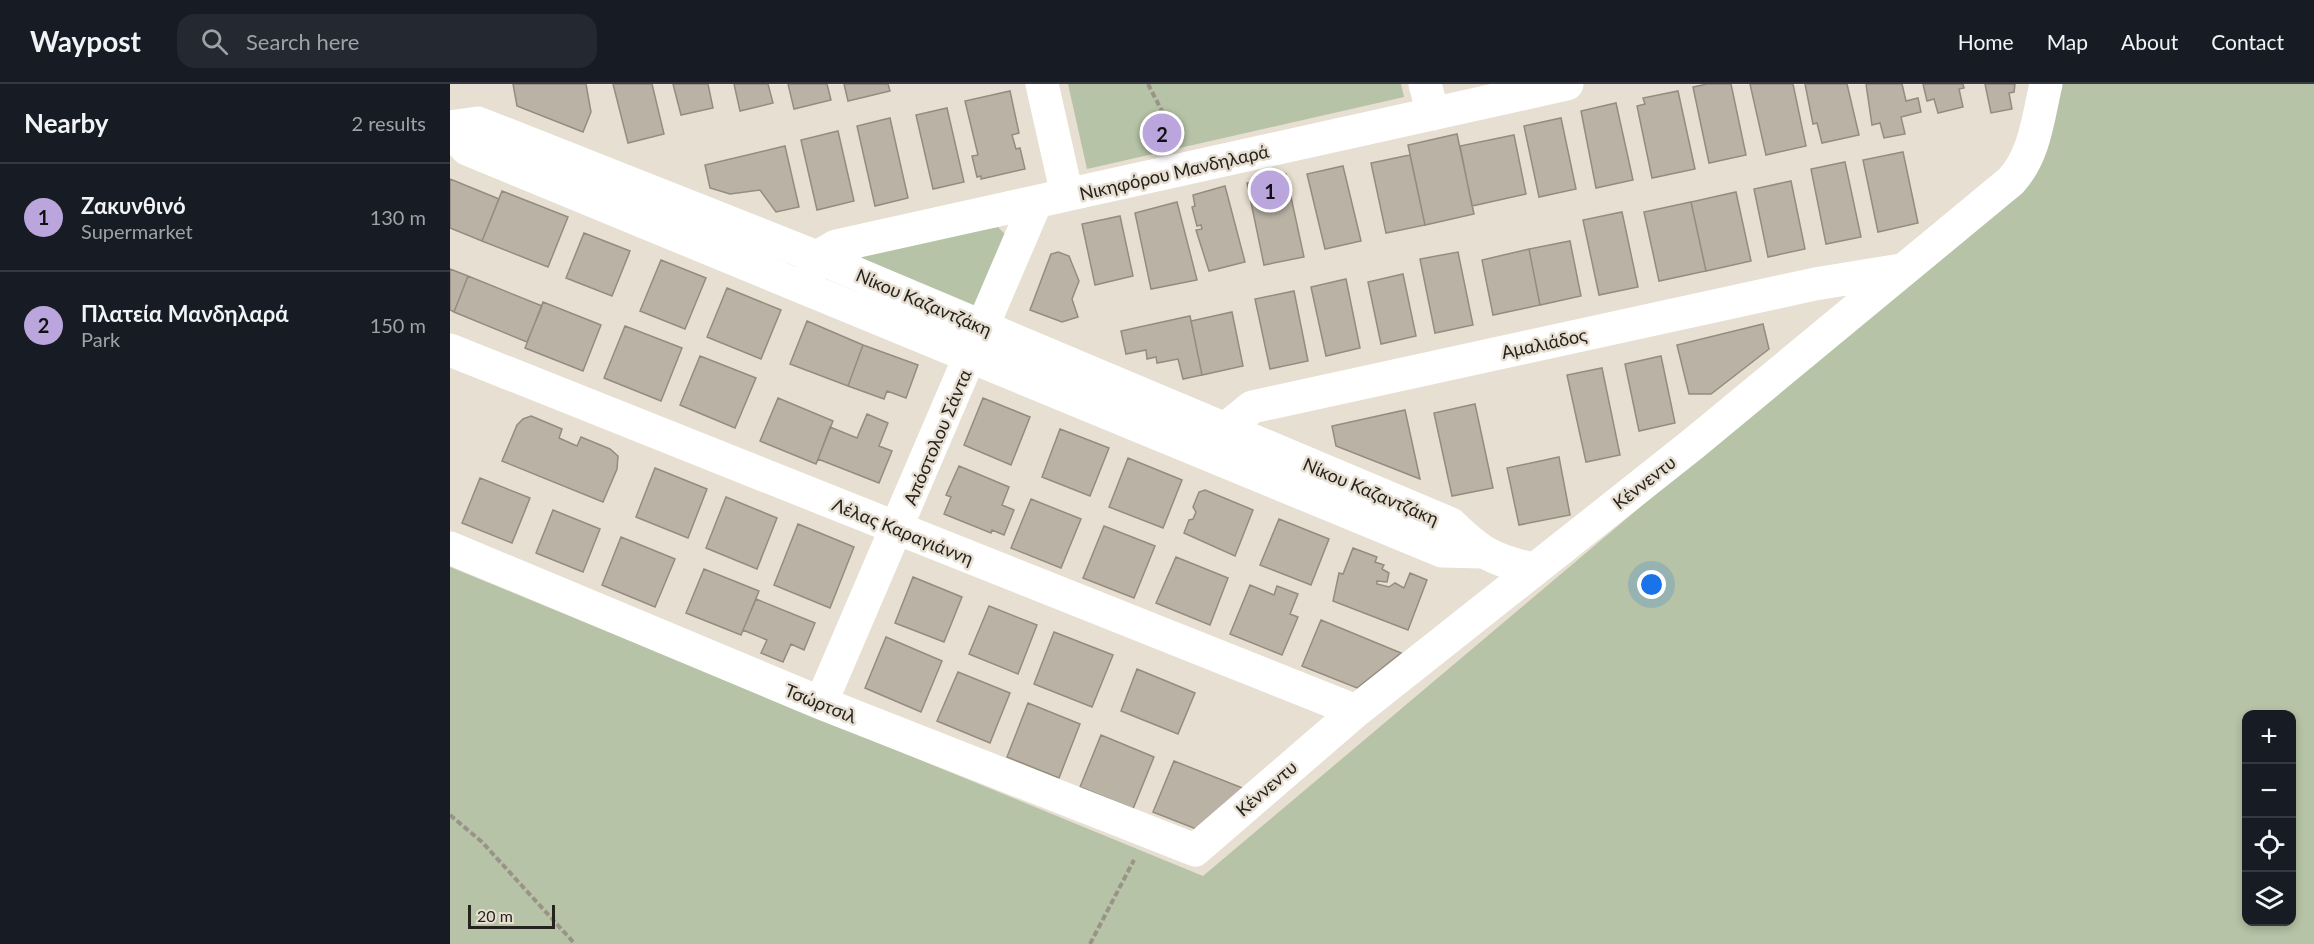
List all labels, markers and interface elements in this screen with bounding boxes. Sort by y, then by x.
search box [177,14,597,68]
text: Waypost [30,24,141,58]
icon: search [198,25,231,58]
text: Search here [246,28,359,55]
text: Home [1958,29,2014,54]
text: Map [2047,29,2088,54]
text: About [2121,29,2178,54]
text: Contact [2211,29,2284,54]
text: Nearby [24,107,109,139]
pin: 2 [1142,110,1182,156]
text: 2 results [351,111,426,135]
street label: Νικηφόρου Μανδηλαρά [1077,139,1271,204]
pin: 1 [1250,168,1290,212]
text: Ζακυνθινό [81,192,186,219]
text: 1 [38,205,49,229]
text: 130 m [370,205,426,229]
text: Supermarket [81,219,193,243]
street label: Νίκου Καζαντζάκη [853,264,995,340]
text: Πλατεία Μανδηλαρά [81,300,289,327]
text: 2 [38,313,49,337]
text: 150 m [370,313,426,337]
street label: Αμαλιάδος [1499,323,1589,363]
text: Park [81,327,120,351]
street label: Απόστολου Σάντα [899,366,976,508]
street label: Κέννεντυ [1608,451,1680,513]
street label: Νίκου Καζαντζάκη [1300,453,1442,529]
street label: Λέλας Καραγιάννη [829,493,977,569]
your location [1637,570,1666,599]
street label: Τσώρτσιλ [782,679,861,728]
map controls [2242,710,2296,926]
button: + [2242,710,2296,764]
street label: Κέννεντυ [1231,756,1301,820]
button: − [2242,764,2296,818]
button: locate [2242,818,2296,872]
button: layers [2242,872,2296,926]
scale bar [468,902,555,930]
text: 20 m [477,906,513,925]

